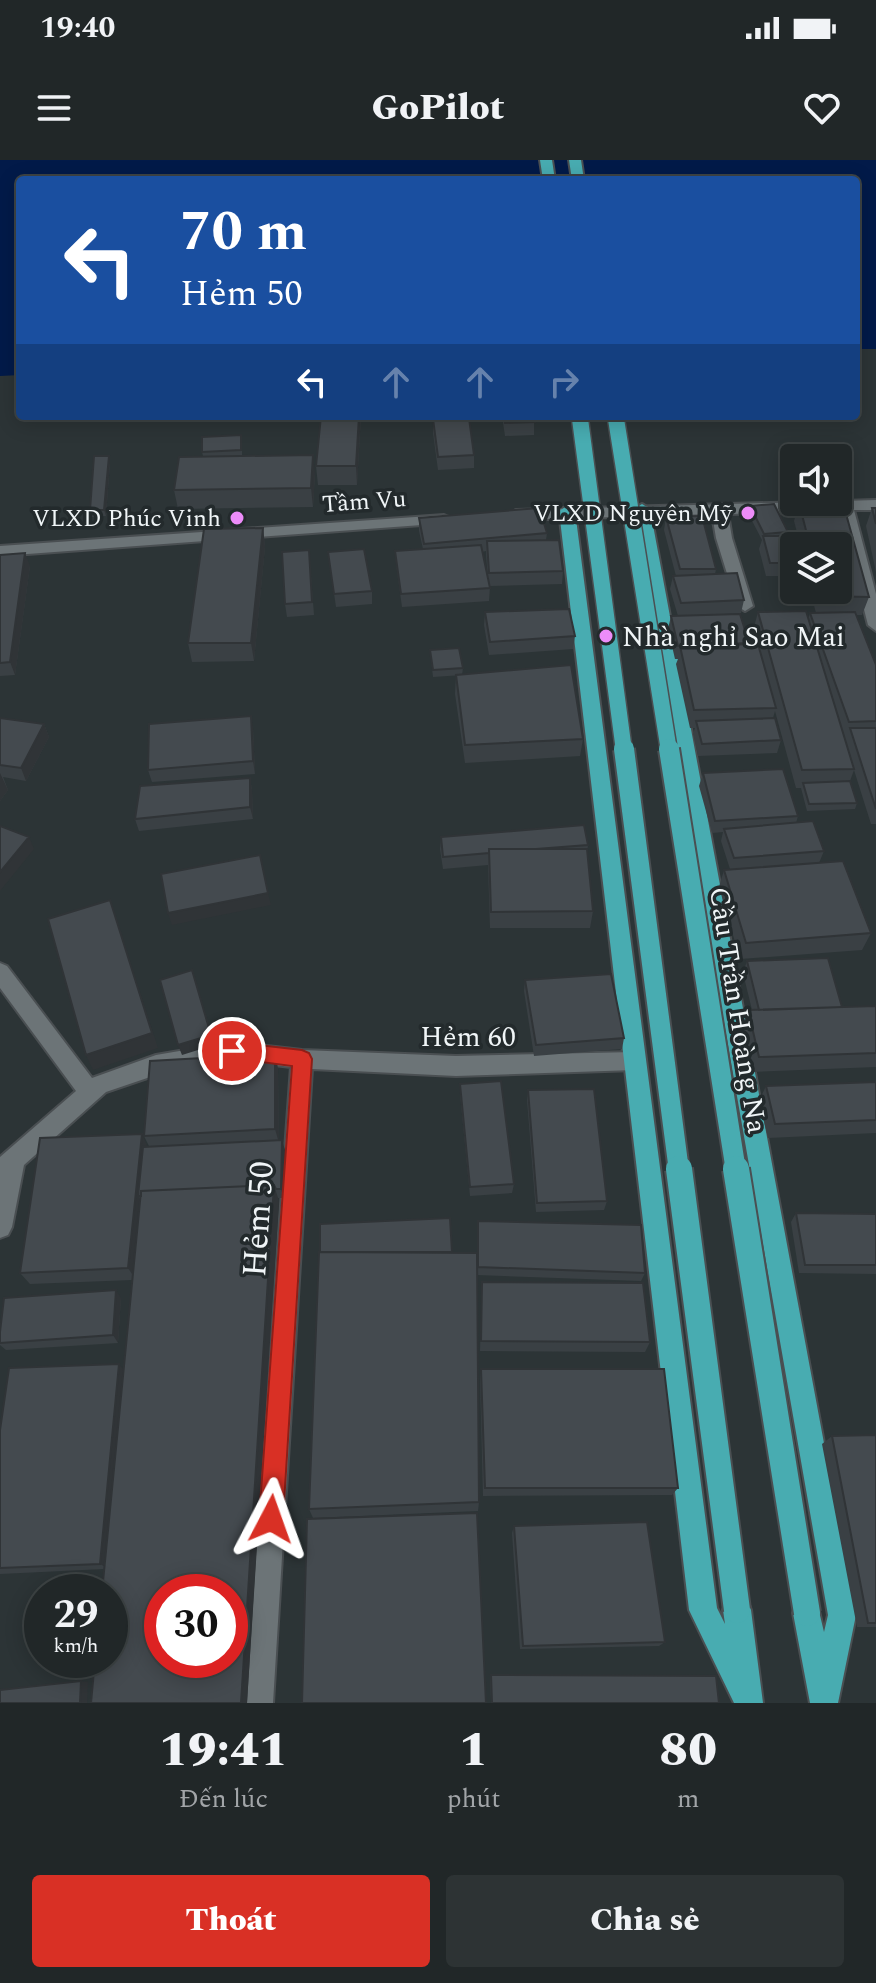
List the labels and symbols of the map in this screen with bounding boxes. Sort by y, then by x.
street label: Tầm Vu [321,481,407,523]
place label: VLXD Nguyên Mỹ [533,496,733,532]
place label: VLXD Phúc Vinh [32,501,221,537]
marker: VLXD Nguyên Mỹ [739,504,757,522]
marker: VLXD Phúc Vinh [228,509,246,527]
place label: Nhà nghỉ Sao Mai [622,616,845,659]
marker: Nhà nghỉ Sao Mai [597,627,615,645]
street label: Cầu Trần Hoàng Na [697,884,778,1137]
street label: Hẻm 60 [420,1016,516,1059]
pin [198,1017,266,1085]
street label: Hẻm 50 [229,1160,289,1279]
position arrow [229,1477,313,1561]
speed limit sign: 30 [144,1574,248,1678]

